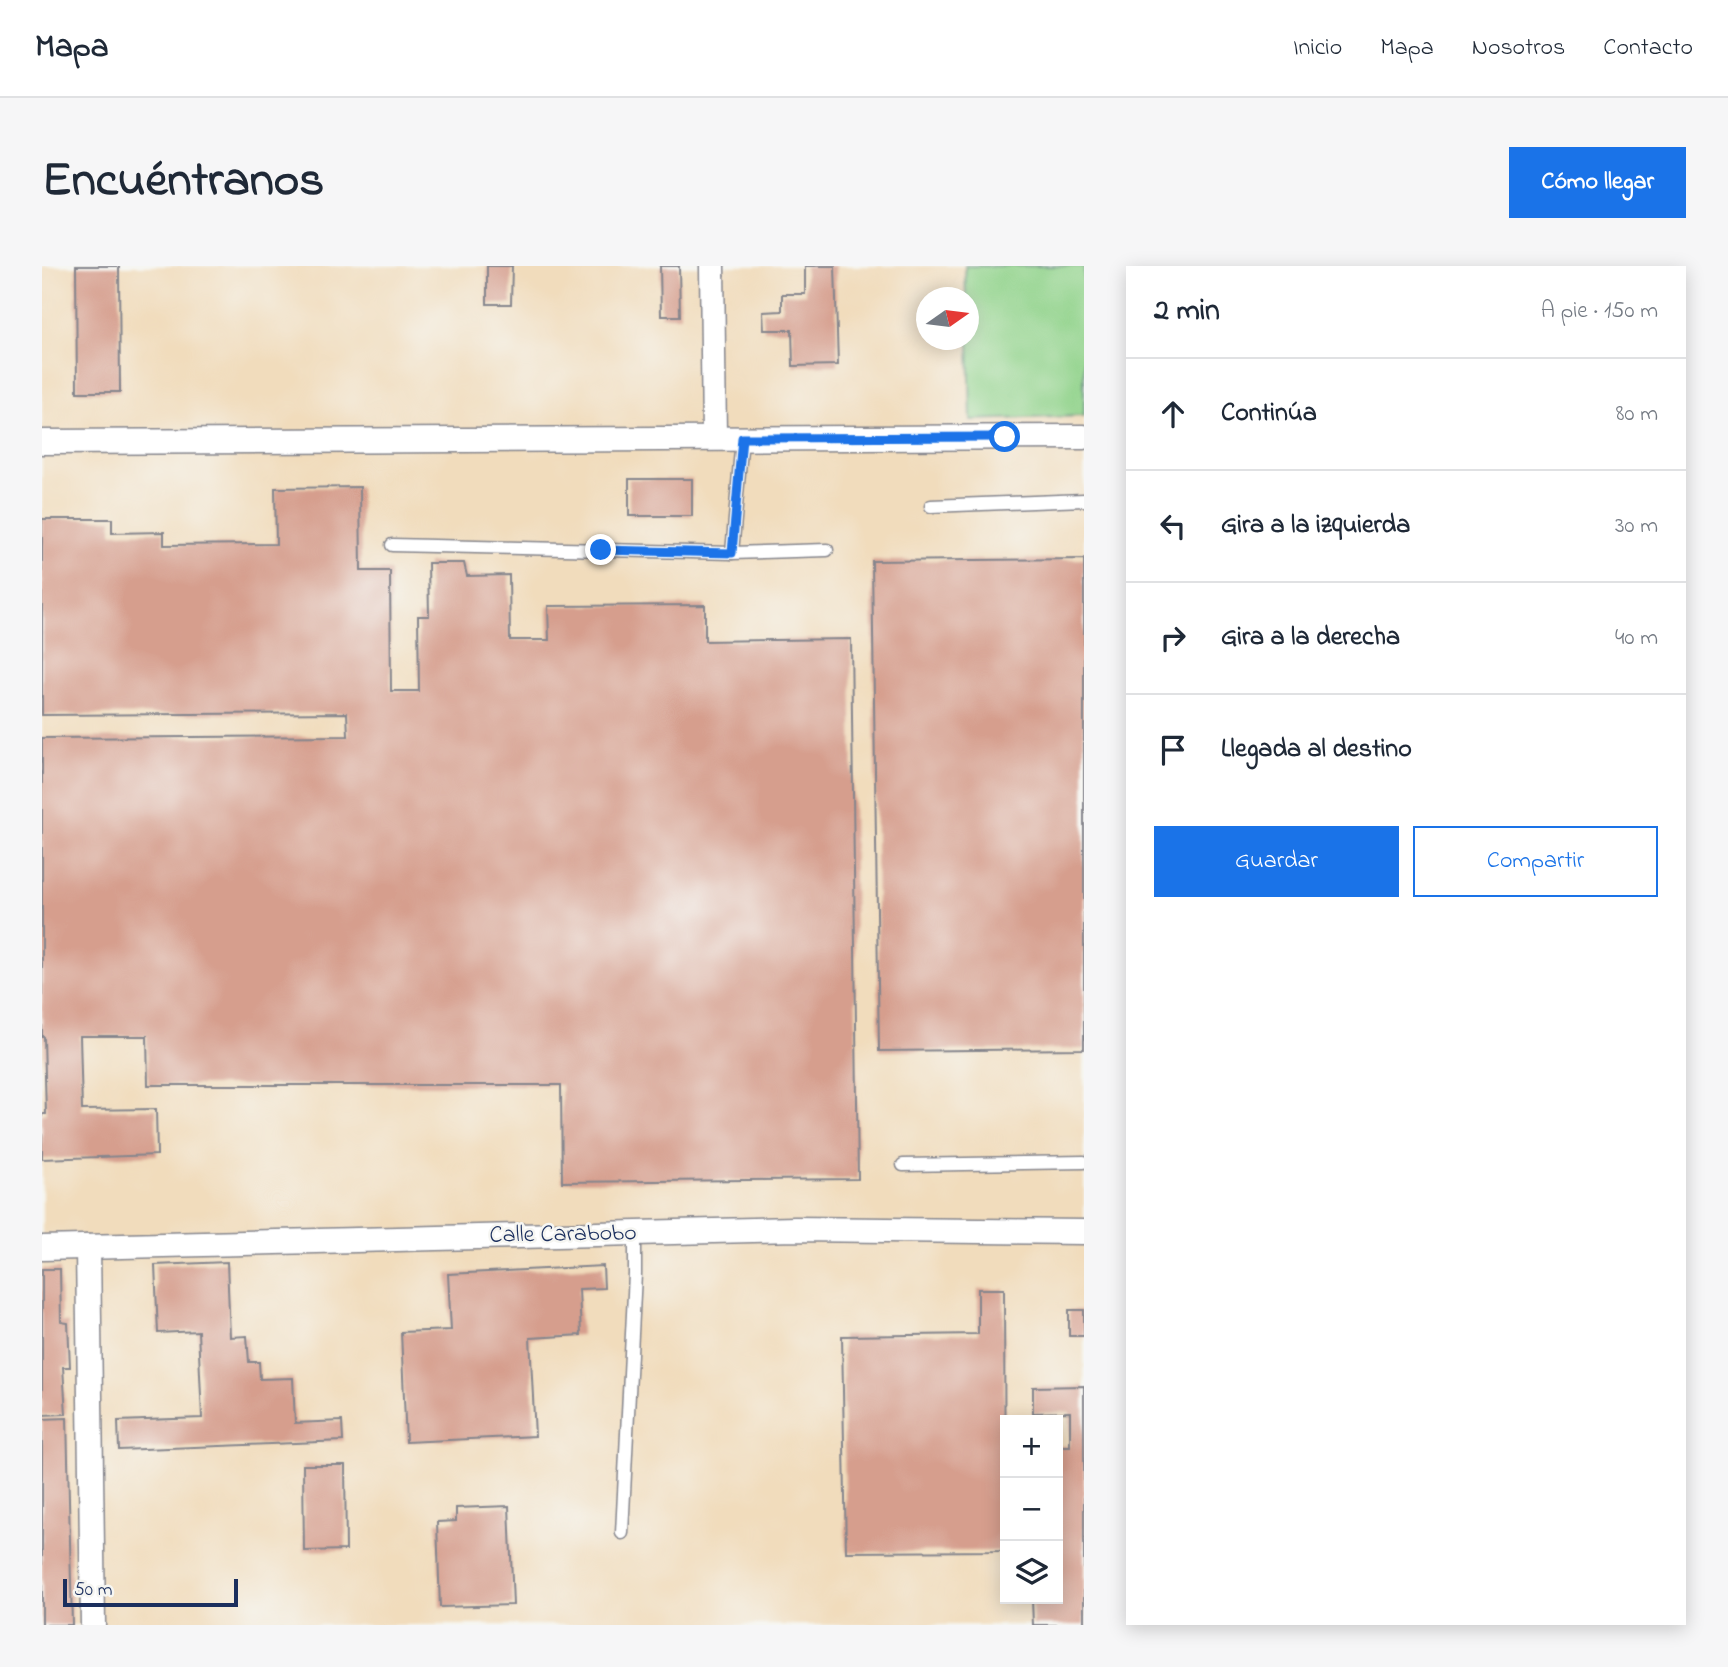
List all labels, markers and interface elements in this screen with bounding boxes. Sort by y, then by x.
text: Mapa [35,24,109,72]
text: Inicio [1293,31,1342,66]
text: Mapa [1380,31,1434,66]
text: Nosotros [1472,31,1565,66]
text: Contacto [1603,31,1693,66]
text: Encuéntranos [42,146,324,218]
button: Cómo llegar [1509,147,1686,218]
north arrow [916,287,979,350]
text: 2 min [1154,290,1220,334]
text: A pie · 150 m [1541,295,1658,328]
icon: ahead [1154,395,1192,433]
text: Continúa [1221,395,1317,433]
text: 80 m [1616,398,1658,431]
route start [989,421,1020,452]
icon: left [1154,507,1192,545]
text: Gira a la izquierda [1221,507,1410,545]
text: 30 m [1615,510,1658,543]
route end [585,534,616,565]
icon: right [1154,619,1192,657]
text: Gira a la derecha [1221,619,1400,657]
text: 40 m [1615,622,1658,655]
icon: arrive [1154,731,1192,769]
text: Llegada al destino [1221,731,1412,769]
button: Guardar [1154,826,1399,897]
button: Compartir [1413,826,1658,897]
street label: Calle Carabobo [489,1216,637,1254]
map controls [1000,1415,1063,1604]
button: + [1000,1415,1063,1478]
button: − [1000,1478,1063,1541]
button: layers [1000,1541,1063,1604]
scale bar [63,1576,238,1608]
text: 50 m [74,1577,113,1604]

